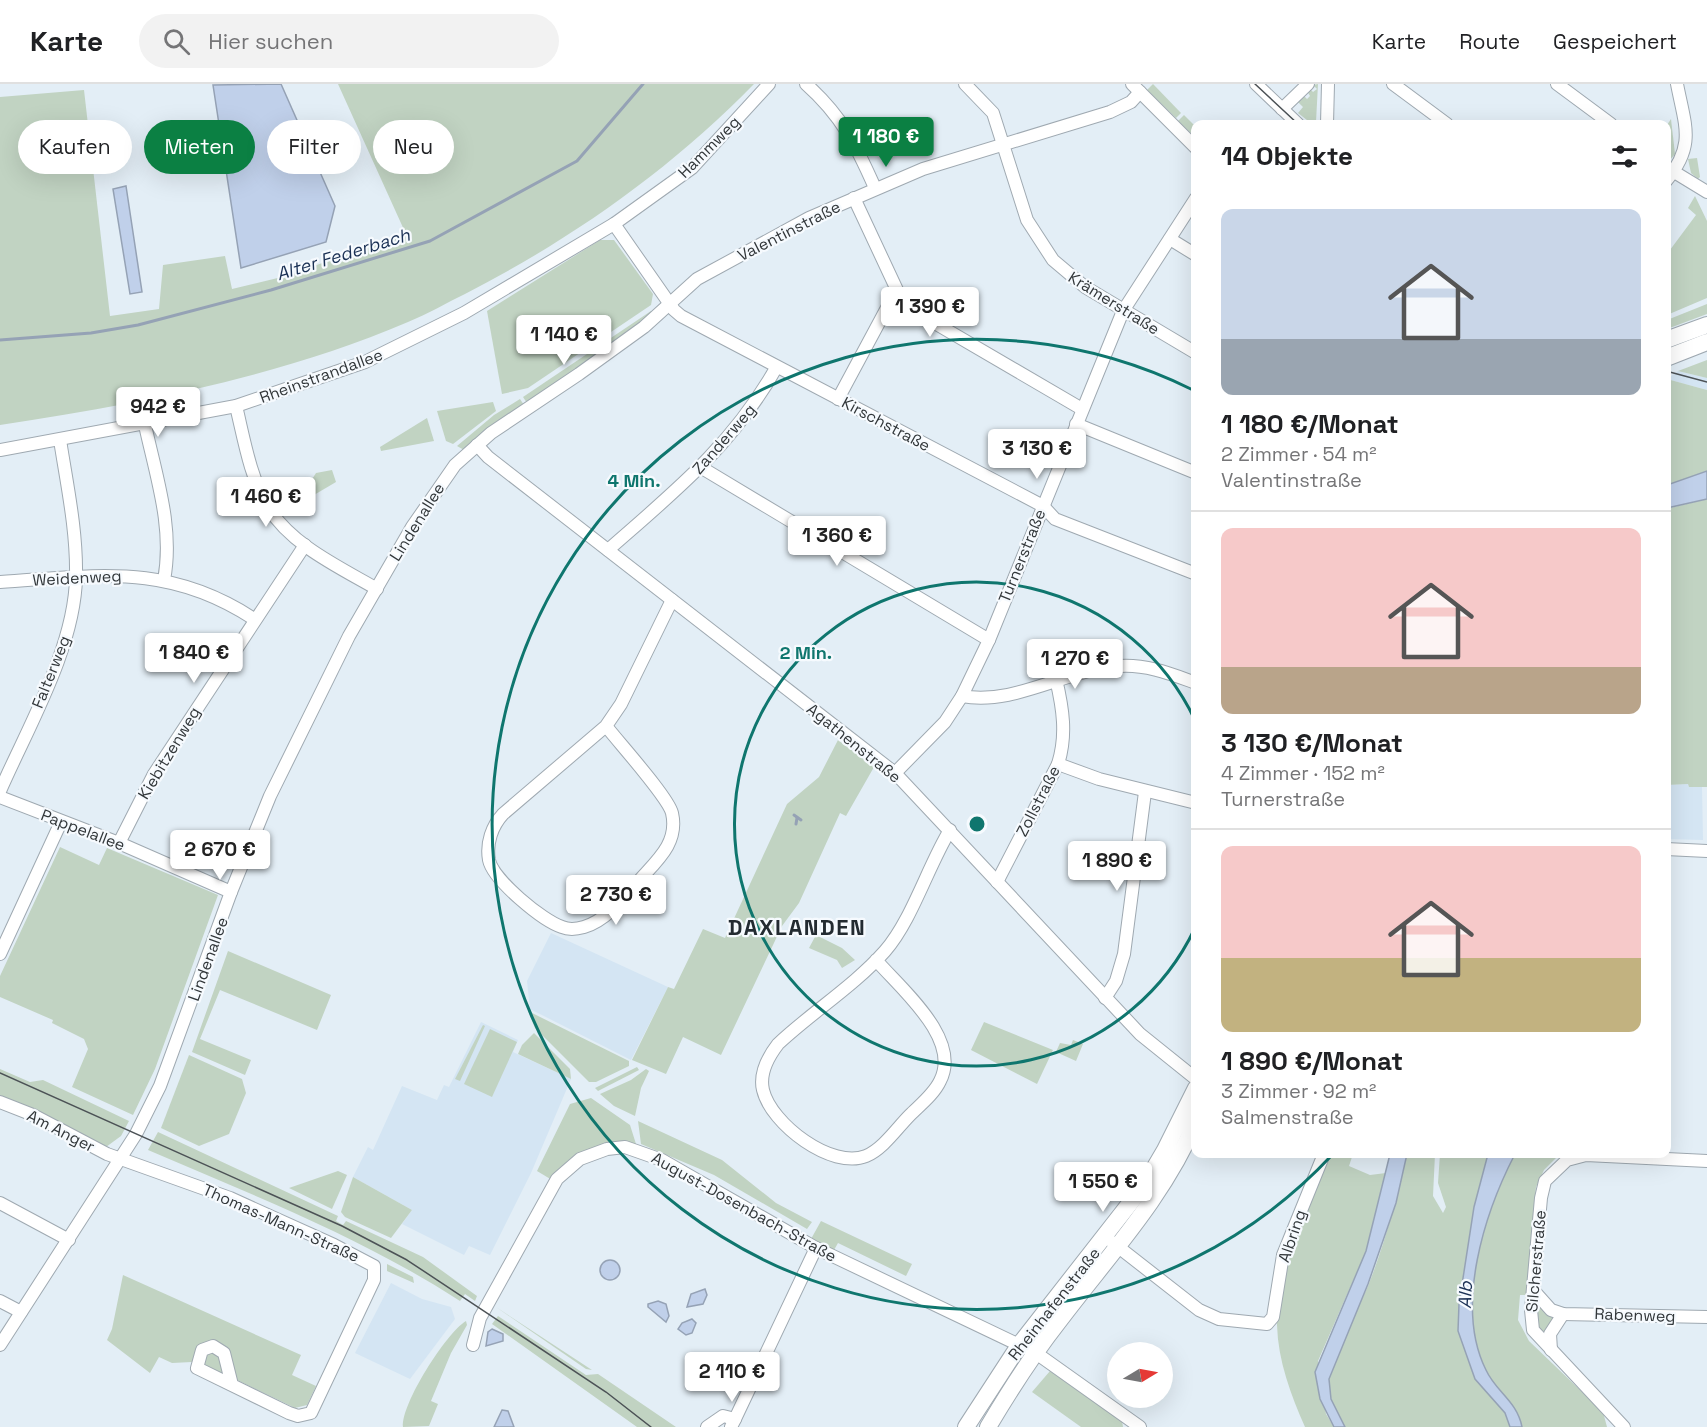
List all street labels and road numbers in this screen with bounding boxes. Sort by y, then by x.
street label: Hammweg [673,111,745,183]
street label: Valentinstraße [734,196,844,266]
street label: Krämerstraße [1064,267,1164,339]
street label: Rheinstrandallee [256,344,386,408]
street label: Kirschstraße [838,392,934,456]
street label: Zanderweg [688,399,760,479]
street label: Lindenallee [385,479,449,565]
street label: Turnerstraße [994,506,1050,606]
street label: Weidenweg [32,565,122,591]
street label: Falterweg [27,633,75,711]
street label: Agathenstraße [802,698,906,788]
street label: Kiebitzenweg [133,703,205,803]
street label: Zollstraße [1011,762,1065,840]
street label: Pappelallee [38,804,128,856]
street label: Lindenallee [183,914,233,1004]
street label: Am Anger [24,1105,98,1157]
street label: August-Dosenbach-Straße [648,1147,840,1267]
street label: Thomas-Mann-Straße [199,1179,363,1267]
street label: Albring [1273,1207,1311,1265]
street label: Silcherstraße [1521,1209,1551,1313]
street label: Rheinhafenstraße [1003,1243,1105,1365]
street label: Rabenweg [1594,1303,1676,1327]

